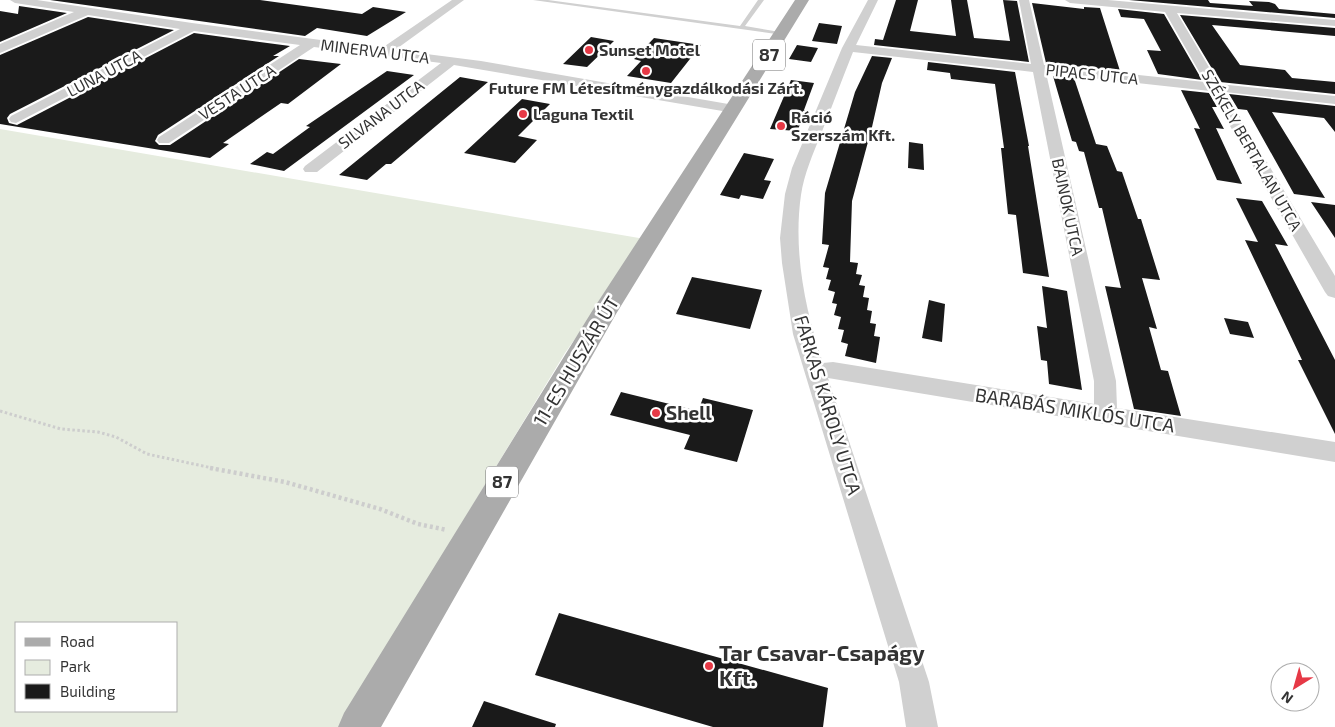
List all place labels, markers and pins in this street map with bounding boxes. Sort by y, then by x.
place label: Sunset Motel [599,40,701,59]
marker: Sunset Motel [583,44,595,56]
marker: Future FM Létesítménygazdálkodási Zárt. [640,65,652,77]
place label: Future FM Létesítménygazdálkodási Zárt. [489,78,803,98]
place label: Laguna Textil [533,104,634,123]
place label: Ráció Szerszám Kft. [791,107,895,144]
marker: Laguna Textil [517,108,529,120]
marker: Ráció Szerszám Kft. [775,120,787,132]
place label: Shell [666,401,713,424]
marker: Shell [650,407,662,419]
place label: Tar Csavar-Csapágy Kft. [719,639,925,690]
marker: Tar Csavar-Csapágy Kft. [703,660,715,672]

